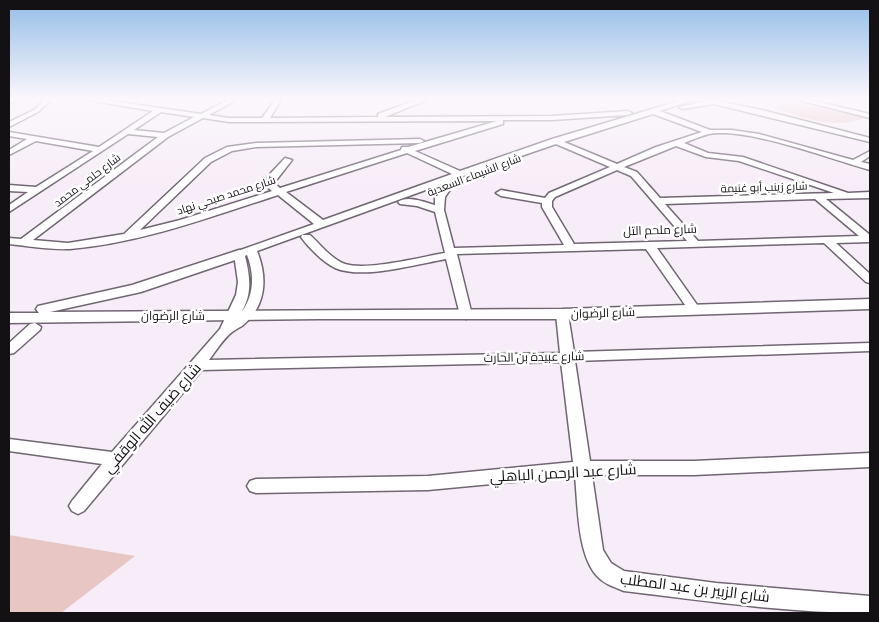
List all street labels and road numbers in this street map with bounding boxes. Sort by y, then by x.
street label: شارع حلمي محمد [51,150,124,211]
street label: شارع الشيماء السعدية [425,151,523,200]
street label: شارع محمد صبحي نهاد [175,172,278,220]
street label: شارع زينب أبو غنيمة [720,178,808,197]
street label: شارع ملحم التل [623,221,697,239]
street label: شارع الرضوان [571,304,635,322]
street label: شارع الرضوان [141,308,205,324]
street label: شارع عبيدة بن الحارث [484,348,584,366]
street label: شارع ضيف الله الوقفي [98,358,207,479]
street label: شارع عبد الرحمن الباهلي [489,458,637,489]
street label: شارع الزبير بن عبد المطلب [619,568,771,608]

